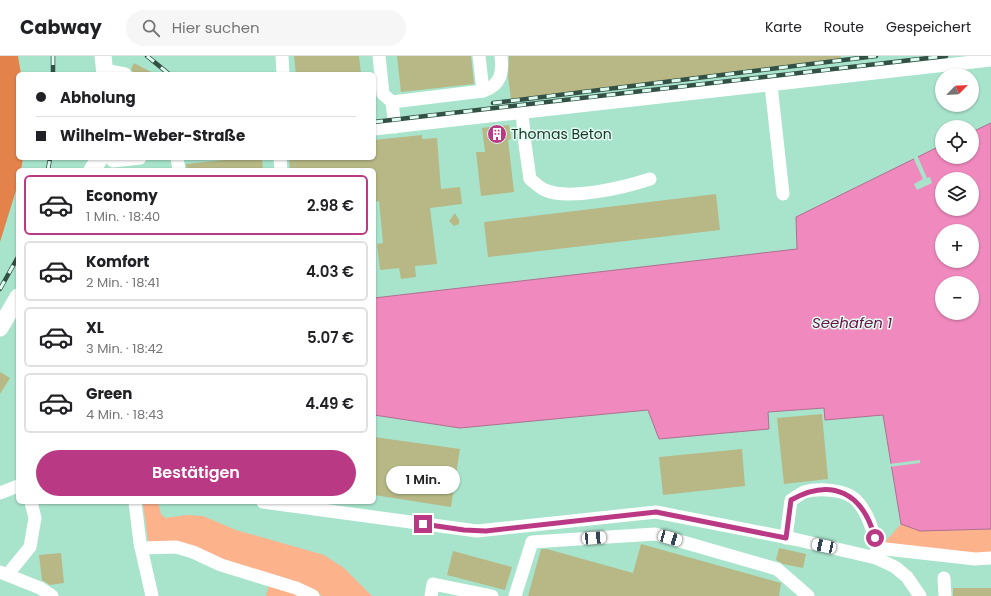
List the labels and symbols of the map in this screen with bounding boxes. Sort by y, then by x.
north arrow [935,68,979,112]
building icon: Thomas Beton [486,123,508,145]
place label: Thomas Beton [511,124,612,144]
water label: Seehafen 1 [812,312,892,333]
callout: 1 Min. [386,466,460,494]
route end [414,515,432,533]
car [657,529,683,547]
route start [866,529,884,547]
car [582,531,606,545]
car [811,538,837,554]

